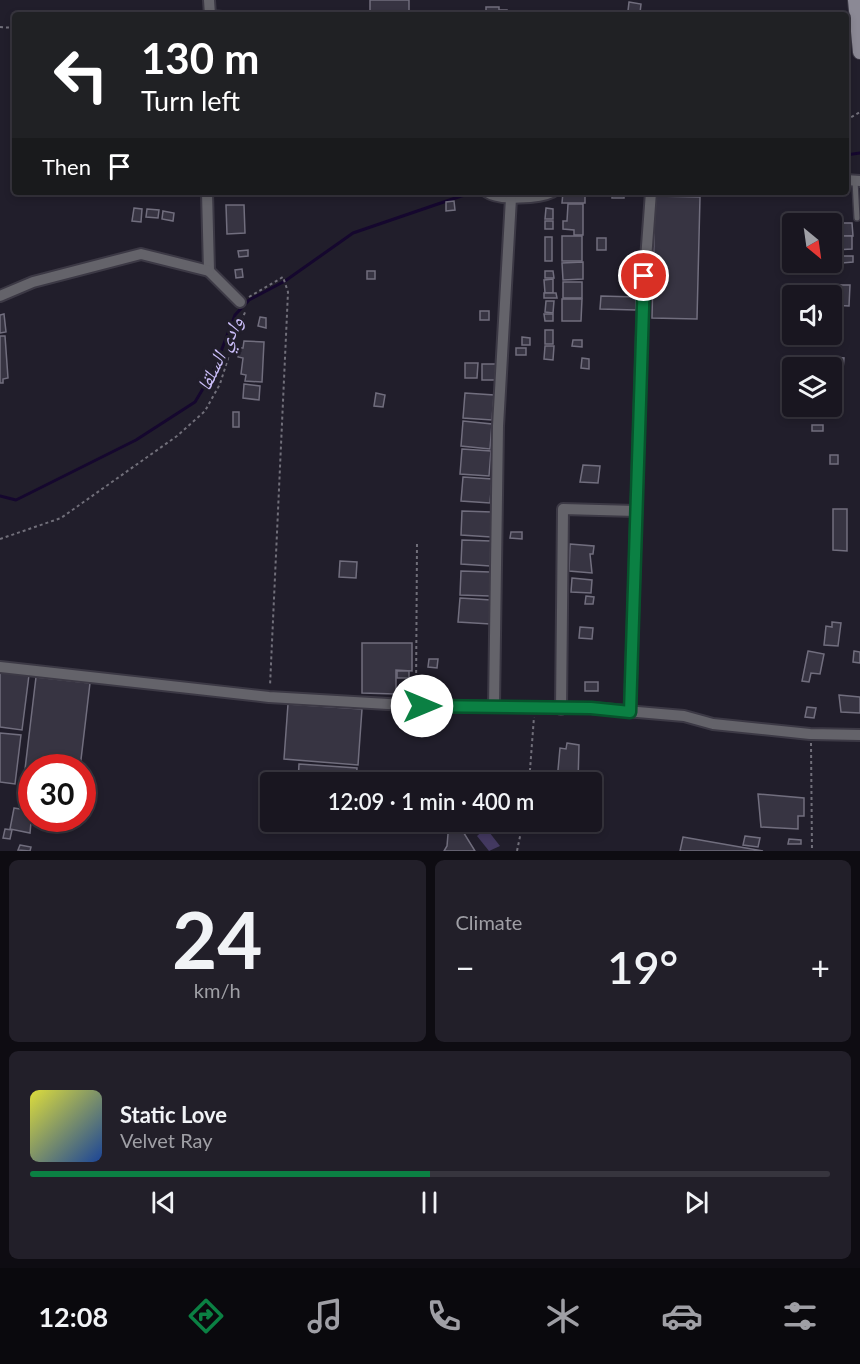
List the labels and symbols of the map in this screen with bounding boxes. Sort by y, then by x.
north arrow [782,213,842,273]
pin [618,250,669,301]
water label: وادي السلقا [191,312,252,396]
position arrow [390,674,454,738]
speed limit sign: 30 [18,754,96,832]

